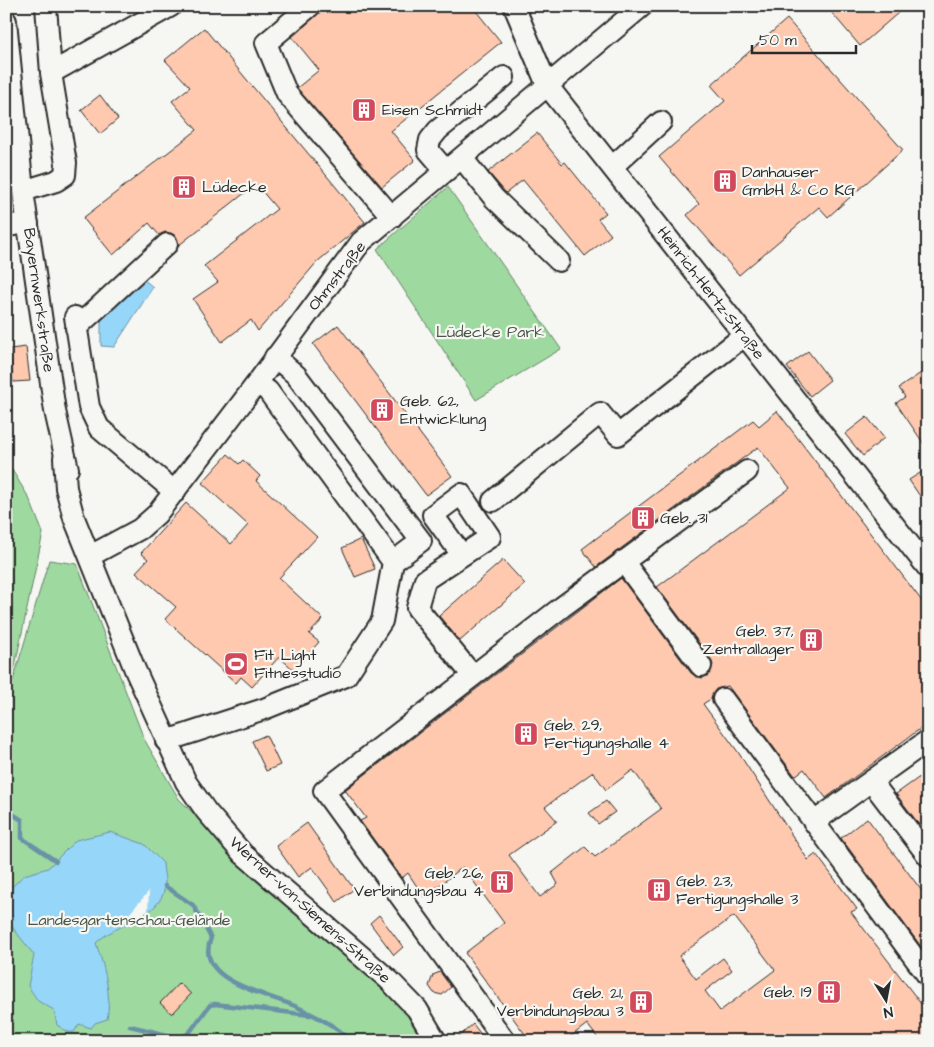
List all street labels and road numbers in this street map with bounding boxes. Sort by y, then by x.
street label: Heinrich-Hertz-Straße [652,222,770,364]
street label: Bayernwerkstraße [17,226,60,374]
street label: Ohmstraße [303,236,371,315]
street label: Werner-von-Siemens-Straße [224,831,396,989]

